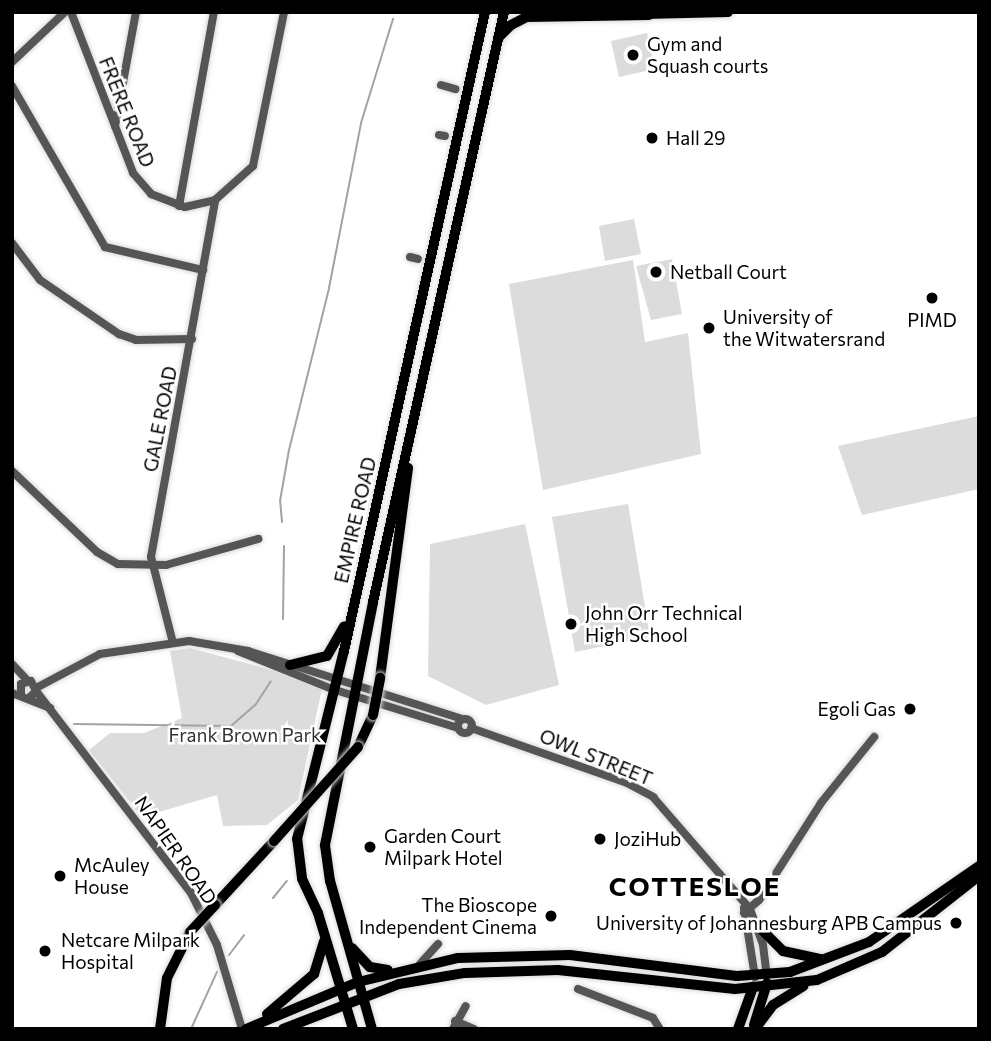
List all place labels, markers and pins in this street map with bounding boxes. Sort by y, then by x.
place label: Gym and Squash courts [647,33,768,77]
marker: Gym and Squash courts [625,47,641,63]
place label: Hall 29 [666,127,725,149]
marker: Hall 29 [644,130,660,146]
place label: Netball Court [670,261,787,283]
marker: Netball Court [648,264,664,280]
marker: PIMD [924,290,940,306]
place label: University of the Witwatersrand [723,306,885,350]
place label: PIMD [907,309,957,331]
marker: University of the Witwatersrand [701,320,717,336]
place label: John Orr Technical High School [585,602,743,646]
marker: John Orr Technical High School [563,616,579,632]
place label: Egoli Gas [817,698,896,720]
marker: Egoli Gas [902,701,918,717]
place label: Garden Court Milpark Hotel [384,825,503,869]
place label: JoziHub [614,828,681,850]
marker: JoziHub [592,831,608,847]
marker: Garden Court Milpark Hotel [362,839,378,855]
place label: McAuley House [74,854,150,898]
marker: McAuley House [52,868,68,884]
place label: The Bioscope Independent Cinema [359,894,537,938]
marker: The Bioscope Independent Cinema [543,908,559,924]
place label: University of Johannesburg APB Campus [596,912,942,934]
marker: University of Johannesburg APB Campus [948,915,964,931]
place label: Netcare Milpark Hospital [61,929,200,973]
marker: Netcare Milpark Hospital [35,941,55,961]

